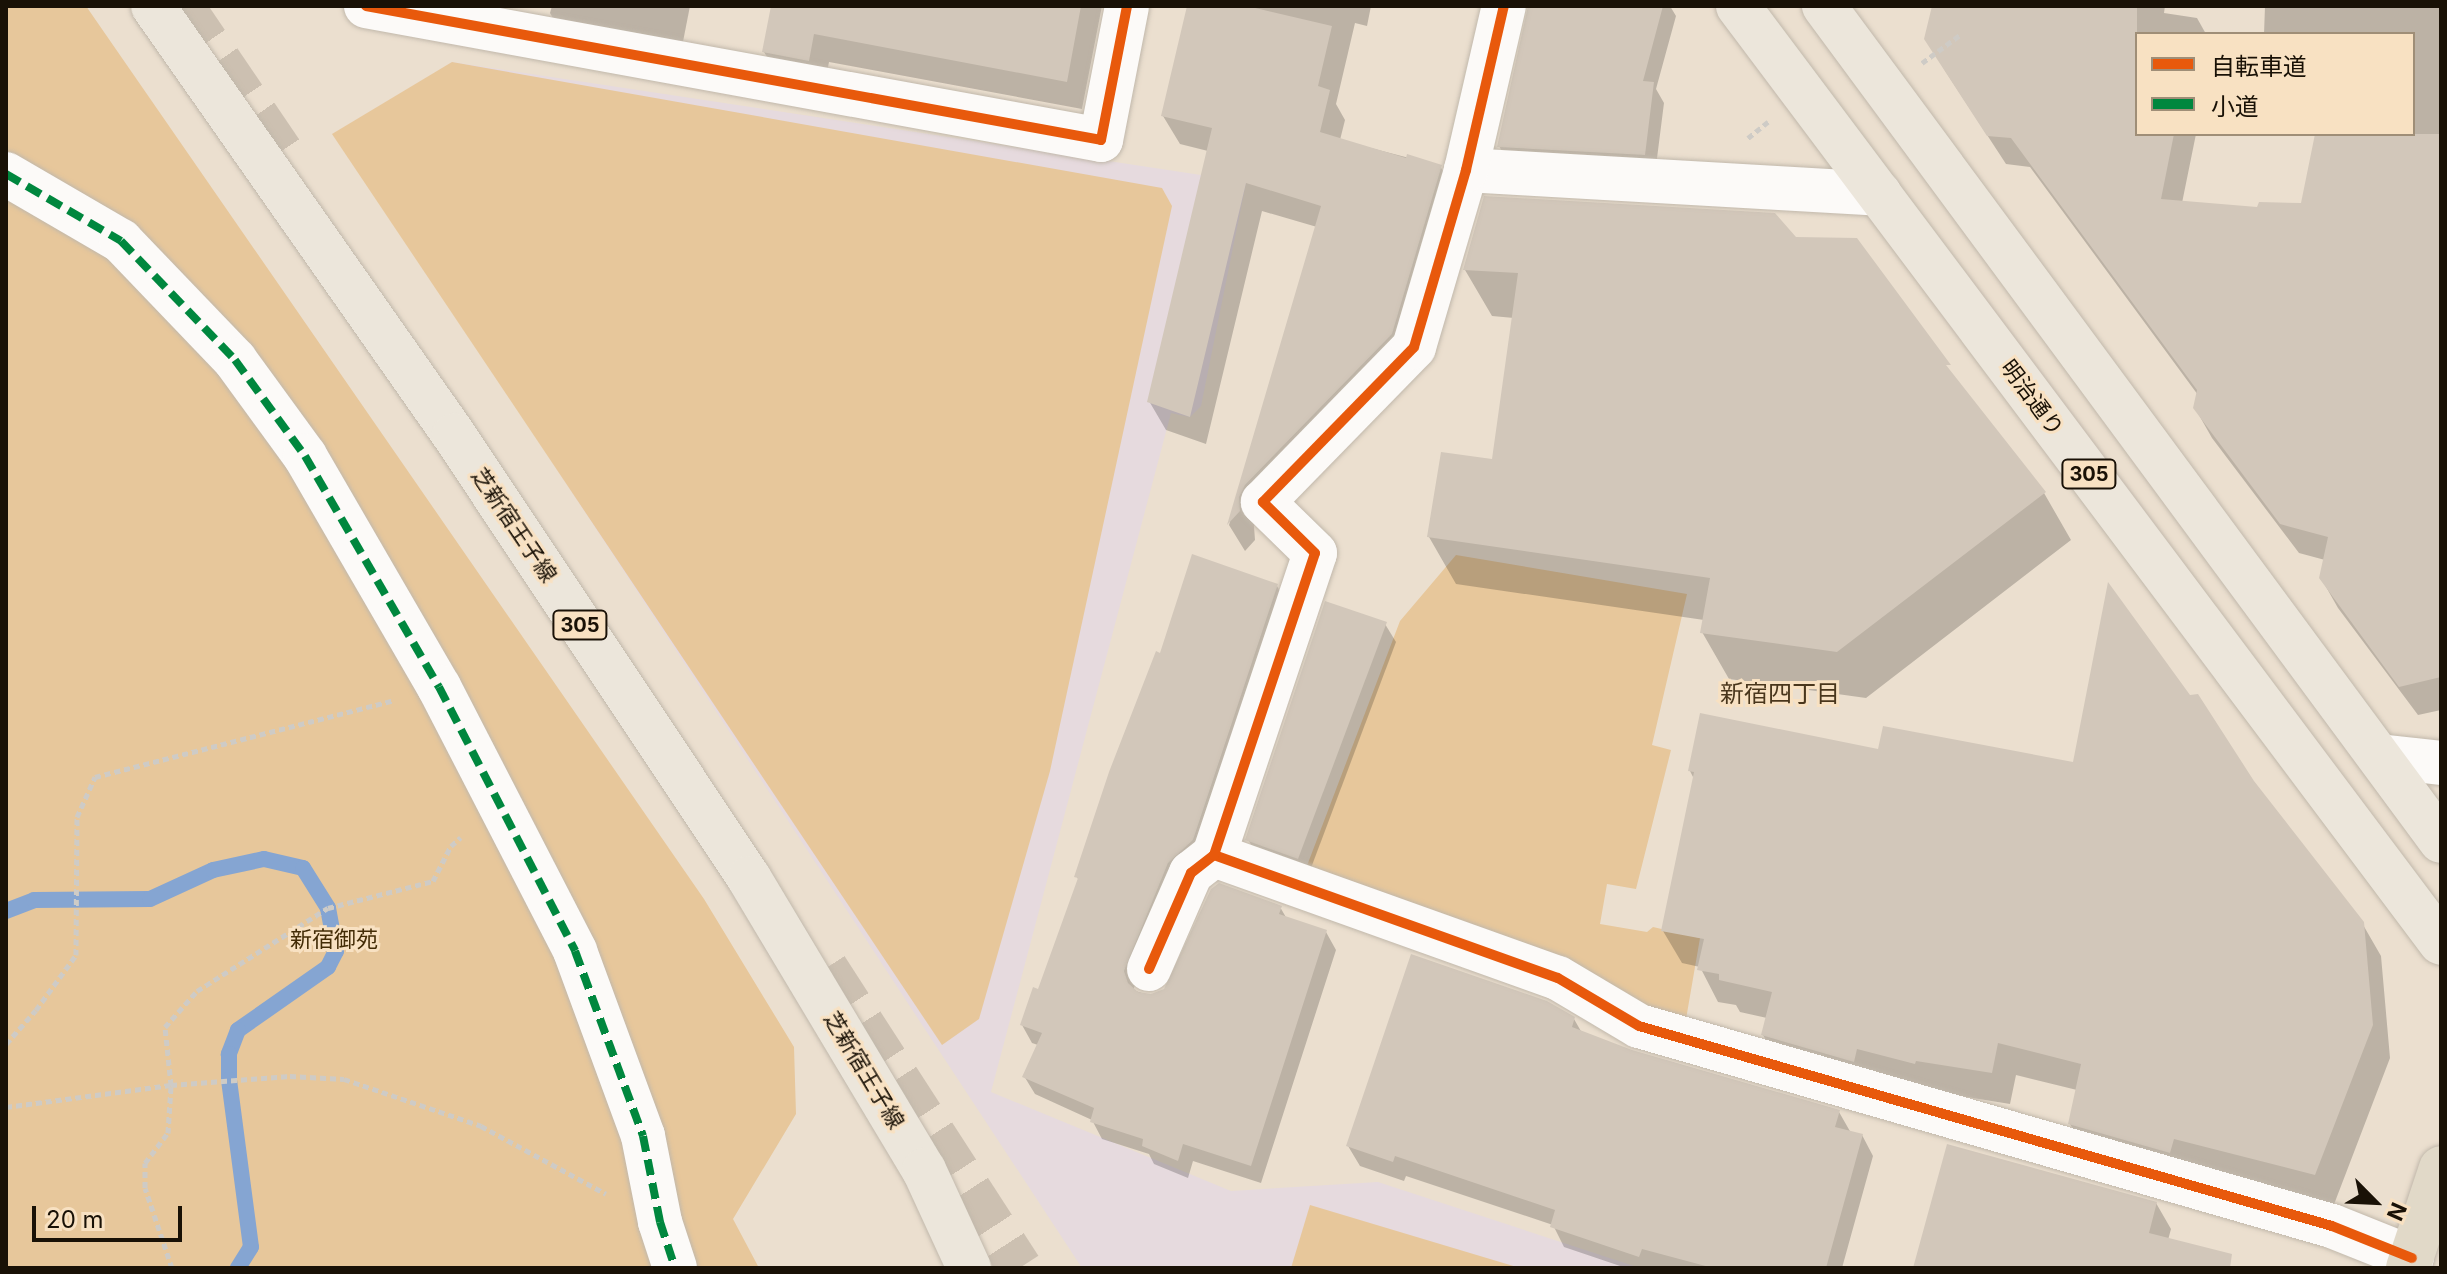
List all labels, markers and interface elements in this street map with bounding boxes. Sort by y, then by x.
legend [2135,32,2415,136]
text: 自転車道 [2211,52,2307,81]
text: 小道 [2211,92,2259,121]
street label: 明治通り [1995,355,2069,441]
road number: 305 [2061,458,2117,490]
street label: 芝新宿王子線 [466,463,562,587]
road number: 305 [552,609,608,641]
district label: 新宿四丁目 [1720,680,1840,708]
park label: 新宿御苑 [290,927,378,953]
street label: 芝新宿王子線 [819,1007,909,1133]
north arrow [2335,1162,2415,1242]
scale bar [36,1190,186,1240]
text: N [2382,1199,2412,1225]
text: 20 m [46,1205,104,1234]

